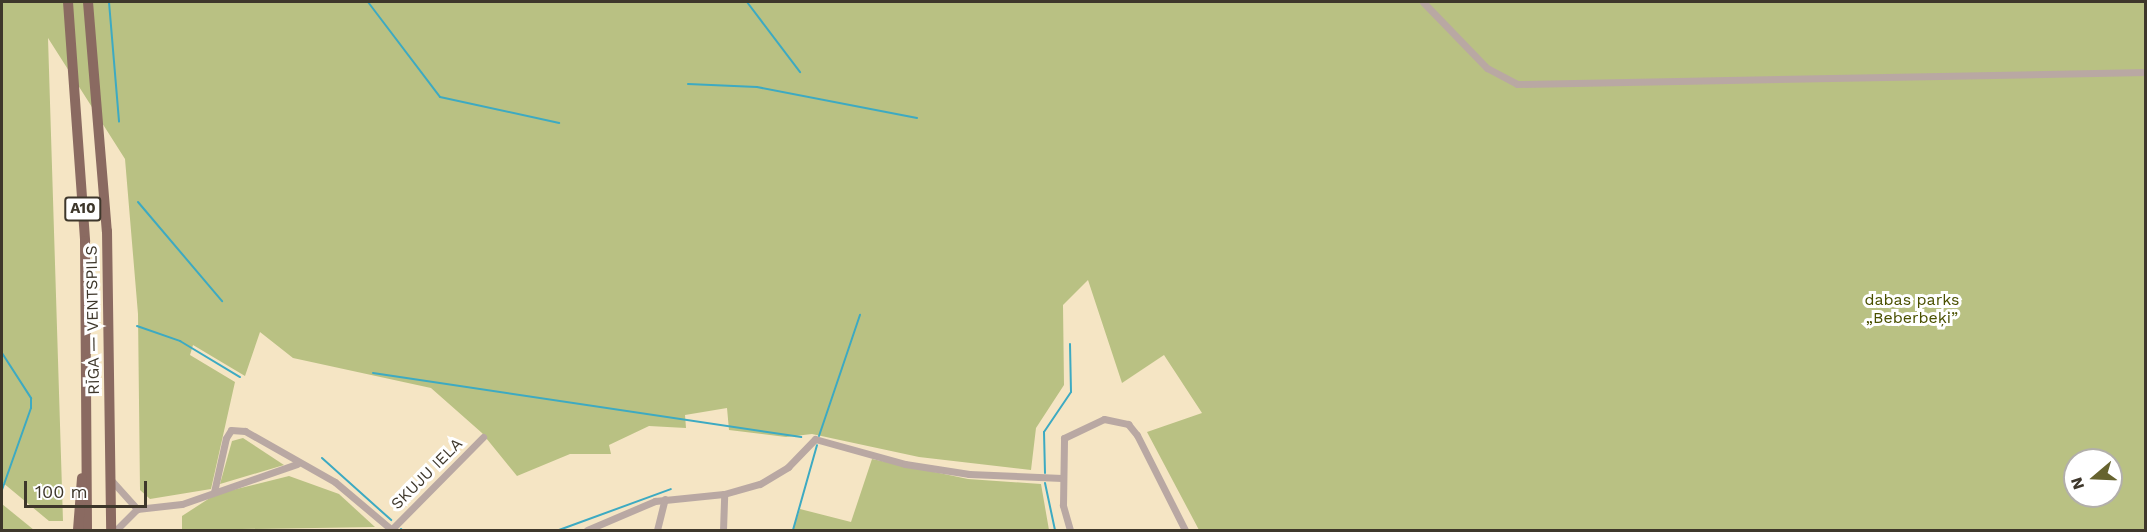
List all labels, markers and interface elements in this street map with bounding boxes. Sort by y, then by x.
road number: A10 [64,197,103,221]
street label: RĪGA — VENTSPILS [82,244,104,396]
park label: dabas parks „Beberbeķi” [1864,290,1960,328]
street label: SKUJU IELA [387,434,467,514]
north arrow [2063,448,2123,508]
scale bar [27,469,150,507]
text: N [2066,475,2088,492]
text: 100 m [35,481,88,502]

